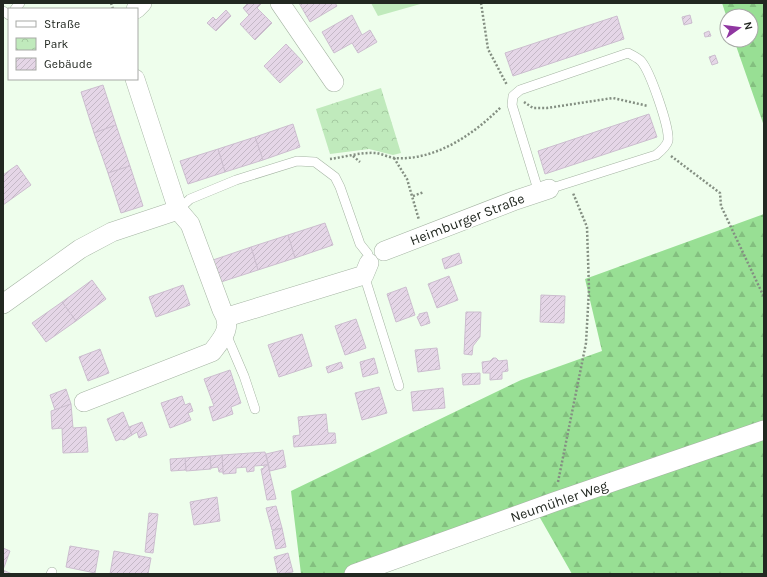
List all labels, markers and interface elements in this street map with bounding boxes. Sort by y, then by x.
legend [8,8,138,80]
north arrow [719,8,759,48]
text: Straße [44,17,80,31]
text: N [741,20,755,31]
text: Park [44,37,69,51]
text: Gebäude [44,57,92,71]
street label: Heimburger Straße [408,190,527,249]
street label: Neumühler Weg [508,477,610,526]

